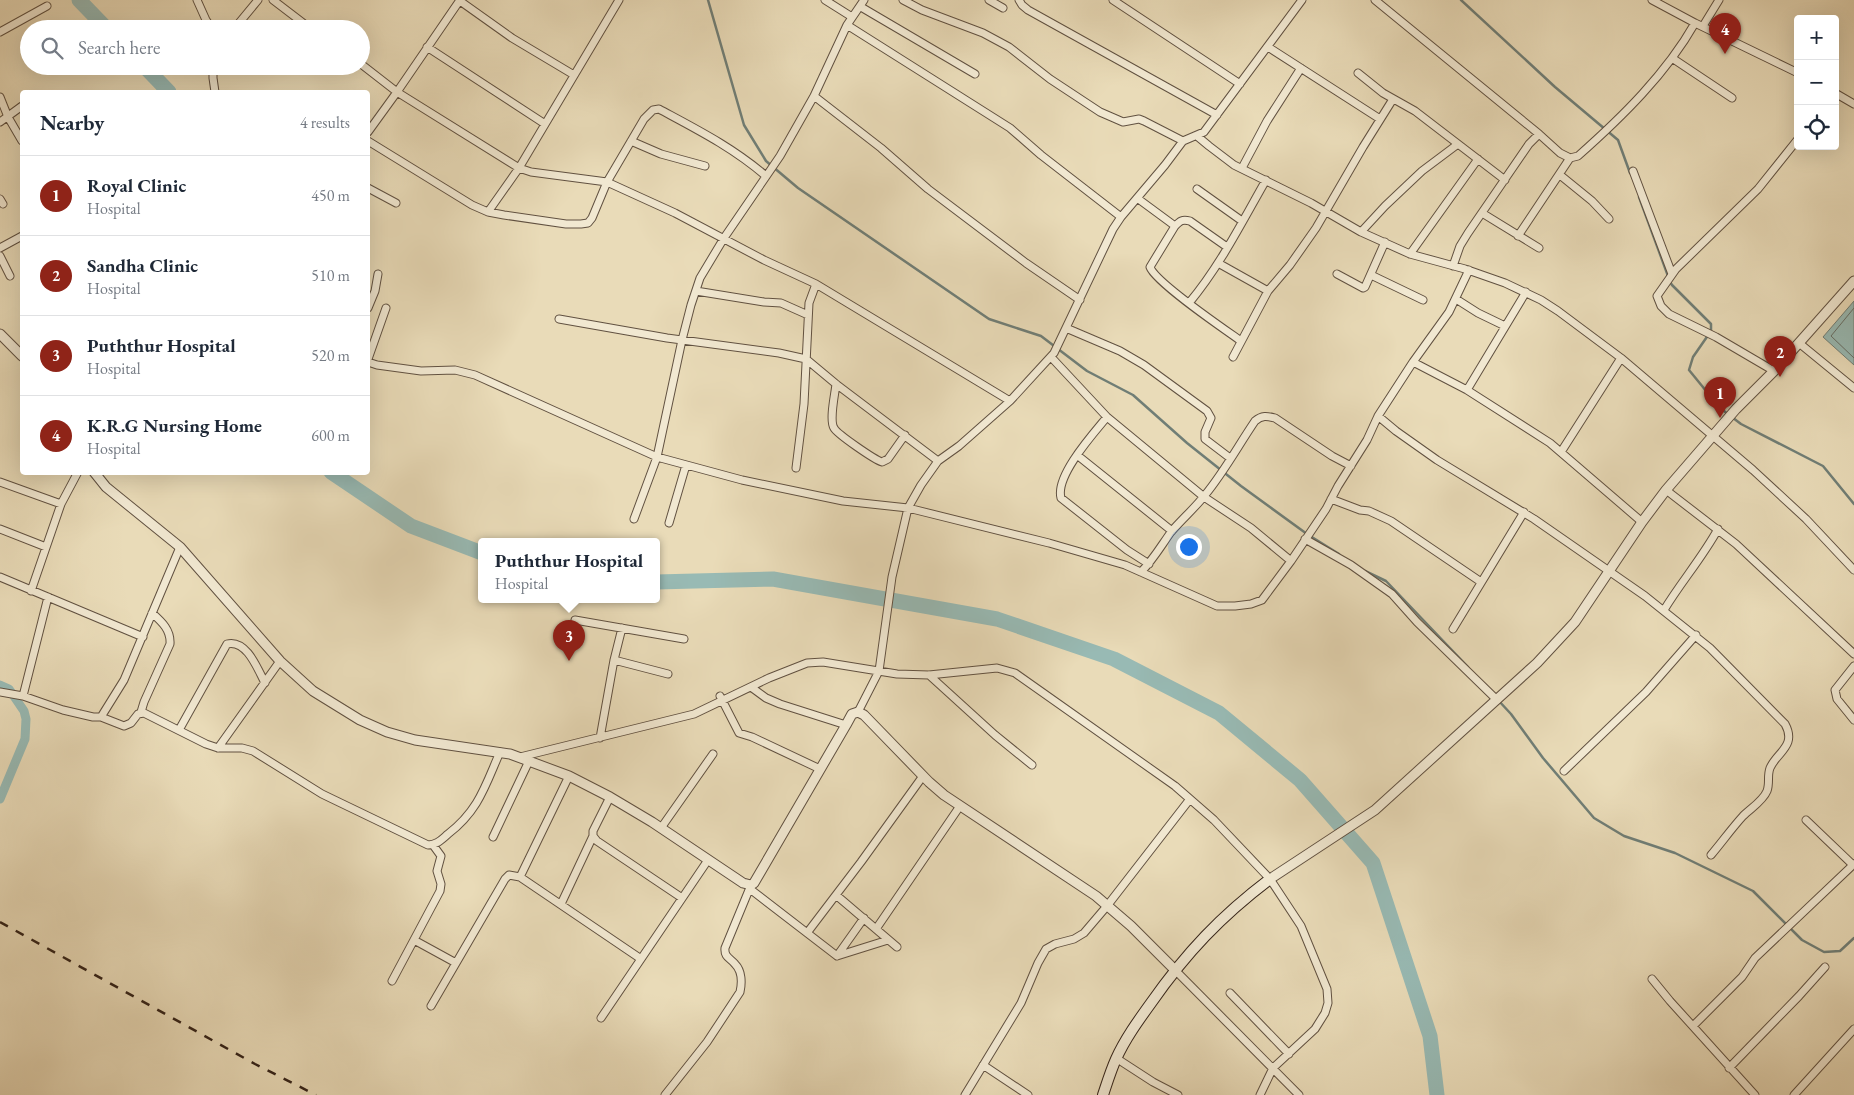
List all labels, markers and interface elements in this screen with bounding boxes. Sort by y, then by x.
pin: 4 [1709,13,1741,54]
map controls [1794,15,1839,150]
button: + [1794,15,1839,60]
search box [20,20,370,75]
icon: search [38,34,66,62]
text: Search here [78,35,160,60]
button: − [1794,60,1839,105]
button: locate [1794,105,1839,150]
text: Nearby [40,109,104,136]
text: 4 results [300,112,350,133]
text: Royal Clinic [87,173,186,198]
text: 1 [52,185,60,206]
text: 450 m [311,185,350,206]
text: Hospital [87,198,141,219]
text: Sandha Clinic [87,253,198,278]
text: 2 [52,265,60,286]
text: 510 m [311,265,350,286]
text: Hospital [87,278,141,299]
text: Puththur Hospital [87,333,236,358]
pin: 2 [1764,336,1796,377]
text: 3 [52,345,60,366]
text: 520 m [311,345,350,366]
text: Hospital [87,358,141,379]
pin: 1 [1704,377,1736,418]
text: K.R.G Nursing Home [87,413,262,438]
text: 4 [52,425,60,446]
text: 600 m [311,425,350,446]
text: Hospital [87,438,141,459]
your location [1176,534,1202,560]
popup [478,538,660,603]
text: Puththur Hospital [495,548,643,573]
text: Hospital [495,573,548,594]
pin: 3 [553,620,585,661]

